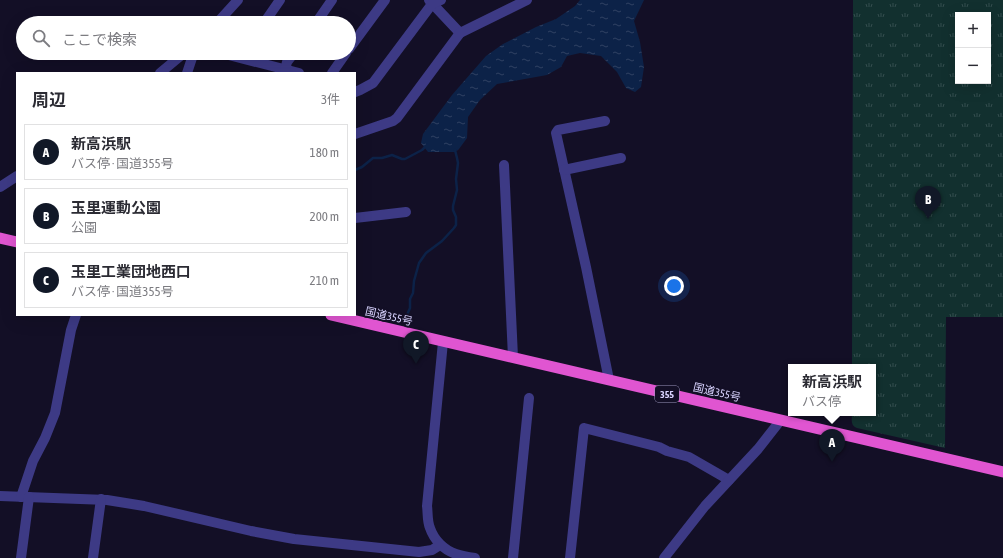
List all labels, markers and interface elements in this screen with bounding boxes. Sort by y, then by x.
map controls [955,12,991,84]
button: + [955,12,991,48]
search box [16,16,356,60]
icon: search [30,27,52,49]
text: ここで検索 [62,31,137,48]
button: − [955,48,991,84]
text: 周辺 [32,90,66,110]
text: 3件 [321,92,340,107]
text: 新高浜駅 [71,135,131,152]
text: A [43,145,49,160]
text: 180 m [310,145,339,160]
text: バス停 · 国道355号 [71,156,174,171]
pin: B [915,186,941,219]
text: 玉里運動公園 [71,199,161,216]
text: B [43,209,49,224]
text: 200 m [310,209,339,224]
text: 公園 [71,220,97,235]
text: 玉里工業団地西口 [71,263,191,280]
text: C [43,273,49,288]
text: 210 m [310,273,339,288]
your location [664,276,684,296]
text: バス停 · 国道355号 [71,284,174,299]
street label: 国道355号 [364,305,414,327]
pin: C [403,331,429,364]
popup [788,364,876,416]
text: 新高浜駅 [802,373,862,390]
street label: 国道355号 [692,381,742,403]
road number: 355 [655,386,679,402]
text: バス停 [802,394,841,409]
pin: A [819,429,845,462]

